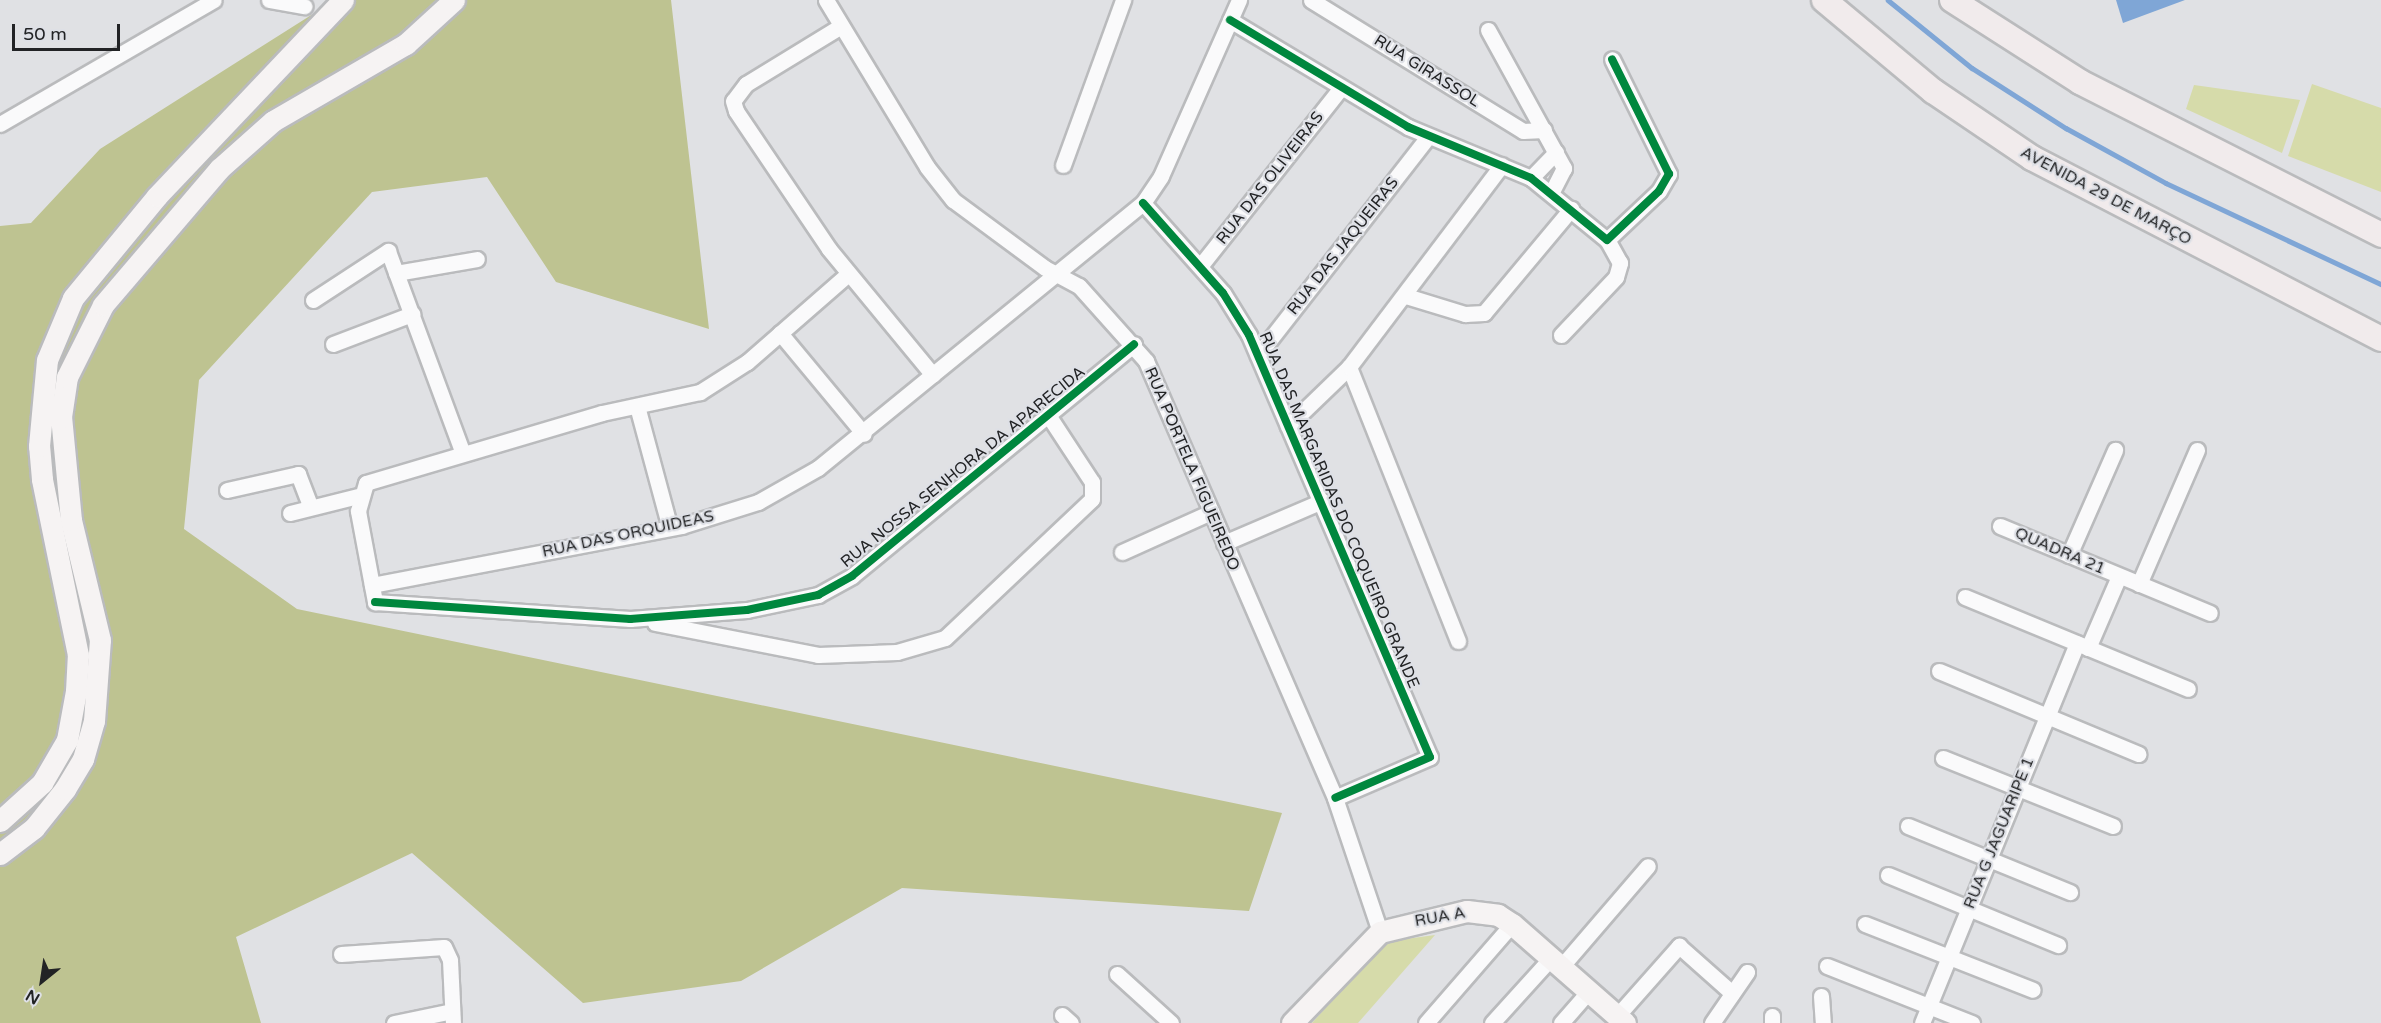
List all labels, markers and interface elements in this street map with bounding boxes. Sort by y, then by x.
scale bar [15,12,123,50]
text: 50 m [23,23,67,45]
street label: RUA GIRASSOL [1371,31,1483,111]
street label: RUA DAS OLIVEIRAS [1212,108,1328,248]
street label: AVENIDA 29 DE MARÇO [2017,143,2195,249]
street label: RUA DAS JAQUEIRAS [1283,173,1403,319]
street label: RUA DAS MARGARIDAS DO COQUEIRO GRANDE [1255,329,1423,691]
street label: RUA NOSSA SENHORA DA APARECIDA [837,362,1089,572]
street label: RUA PORTELA FIGUEIREDO [1140,364,1244,574]
street label: RUA DAS ORQUIDEAS [540,506,716,562]
street label: QUADRA 21 [2012,523,2108,579]
street label: RUA G JAGUARIPE 1 [1960,754,2038,912]
street label: RUA A [1413,903,1467,931]
north arrow [12,951,72,1011]
text: N [22,985,44,1008]

